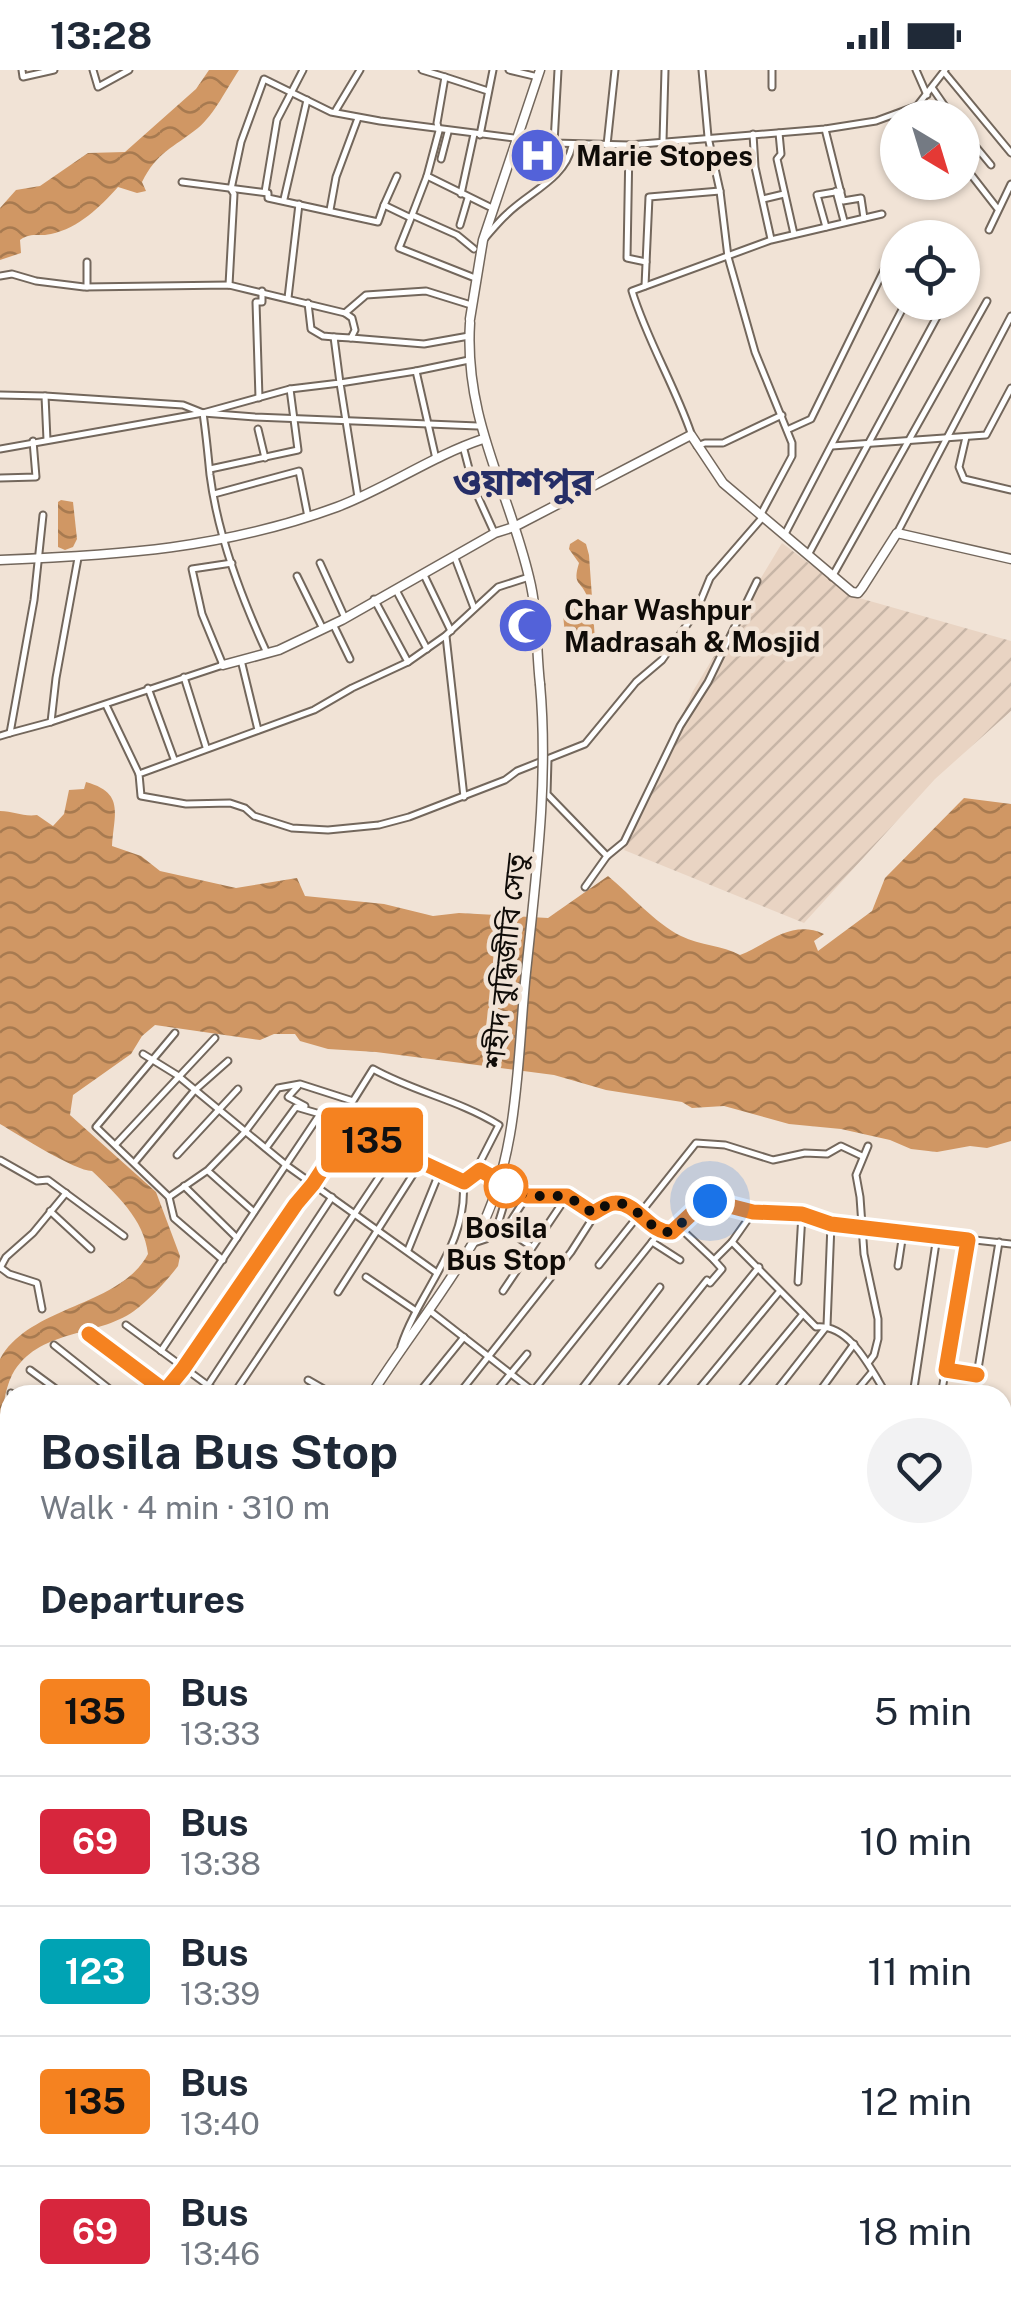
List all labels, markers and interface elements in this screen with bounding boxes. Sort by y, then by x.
text: 13:28 [50,13,152,58]
north arrow [880,100,980,200]
map controls [880,100,980,320]
hospital icon: Marie Stopes [507,126,567,186]
place label: Marie Stopes [576,139,753,172]
button: locate [880,220,980,320]
district label: ওয়াশপুর [452,459,595,505]
place label: Char Washpur Madrasah & Mosjid [564,593,820,658]
mosque icon: Char Washpur Madrasah & Mosjid [495,596,555,656]
street label: শহীদ বুদ্ধিজীবি সেতু [477,851,534,1071]
line badge: 135 [314,1108,430,1172]
text: 135 [341,1120,403,1161]
marker: Bosila Bus Stop [485,1165,527,1207]
your location [685,1176,735,1226]
place label: Bosila Bus Stop [446,1211,566,1276]
button: heart [867,1418,972,1523]
text: Bosila Bus Stop [40,1423,398,1480]
text: Walk · 4 min · 310 m [40,1489,330,1526]
text: Departures [40,1577,245,1622]
text: Bus [180,1670,249,1715]
text: 5 min [874,1689,972,1734]
text: 135 [64,1691,126,1732]
text: 13:33 [180,1715,261,1752]
text: Bus [180,1800,249,1845]
text: 10 min [860,1819,972,1864]
text: 69 [72,1821,118,1862]
text: 13:38 [180,1845,261,1882]
text: Bus [180,1930,249,1975]
text: 11 min [867,1949,972,1994]
text: 123 [65,1951,125,1992]
text: 13:39 [180,1975,260,2012]
text: Bus [180,2060,249,2105]
text: 12 min [860,2079,972,2124]
text: 135 [64,2081,126,2122]
text: 13:40 [180,2105,260,2142]
text: Bus [180,2190,249,2235]
text: 18 min [858,2209,972,2254]
text: 69 [72,2211,118,2252]
text: 13:46 [180,2235,260,2272]

